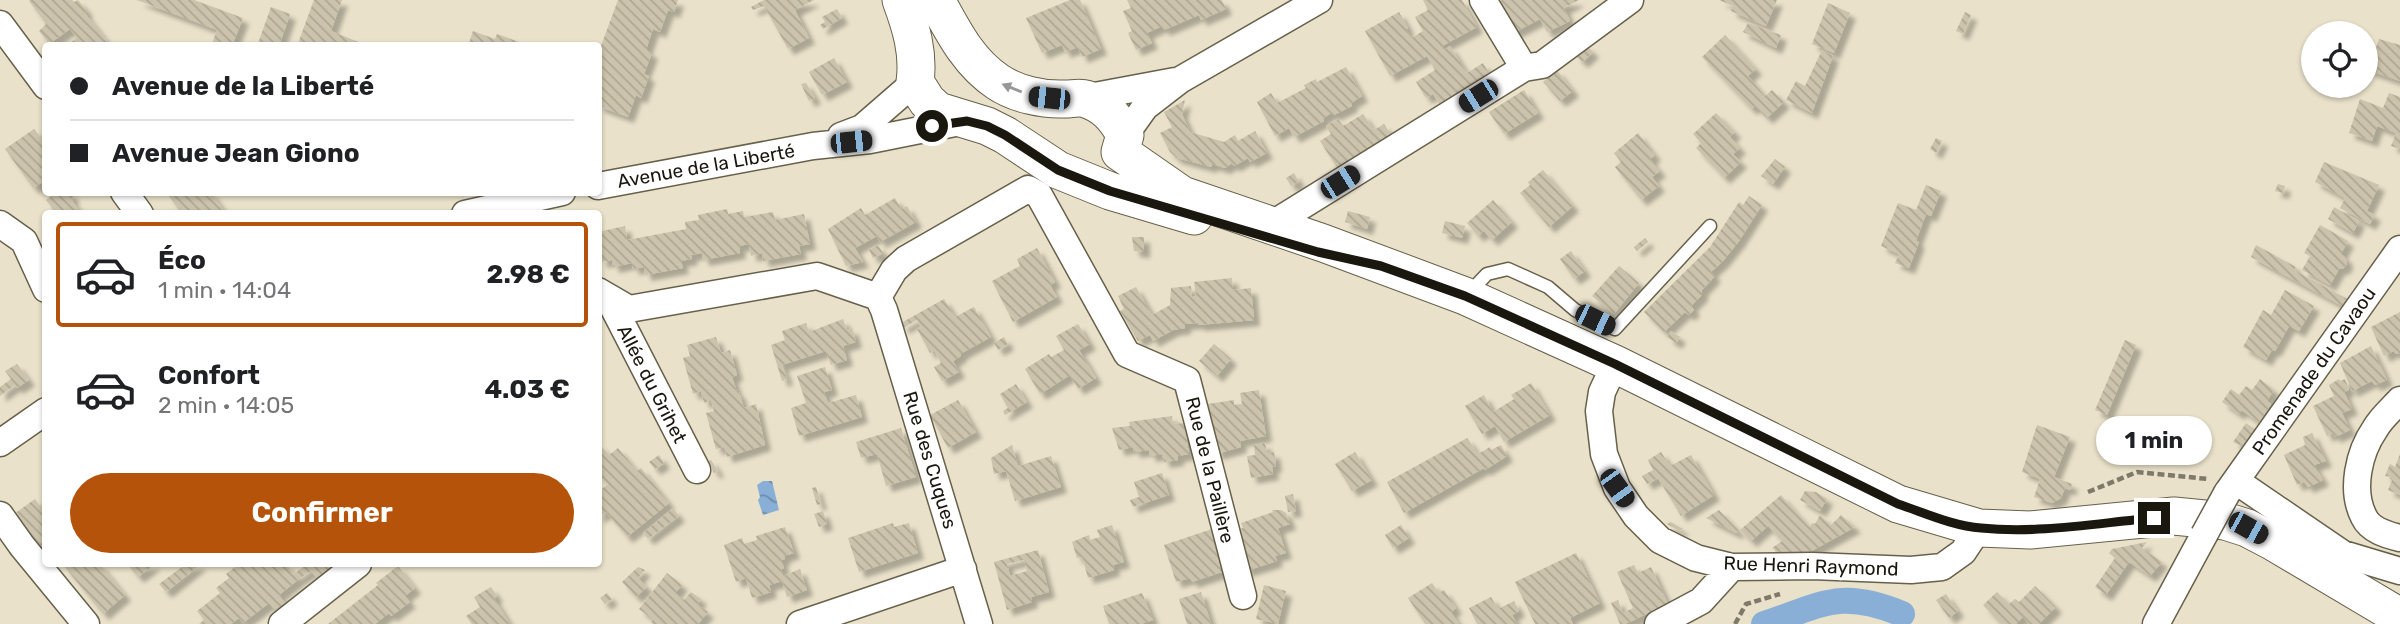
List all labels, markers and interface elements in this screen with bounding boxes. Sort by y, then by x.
map controls [2301,21,2378,98]
button: locate [2301,21,2378,98]
text: Avenue de la Liberté [112,71,374,102]
car [1455,76,1502,116]
one-way arrow [1001,82,1022,93]
car [1028,85,1071,111]
route start [916,110,948,142]
car [830,129,873,155]
text: Avenue Jean Giono [112,138,360,169]
street label: Avenue de la Liberté [615,139,797,193]
car [1317,162,1364,202]
icon: car [74,243,137,306]
text: Éco [158,245,206,276]
text: 2.98 € [487,259,570,290]
text: 1 min · 14:04 [158,276,291,304]
street label: Promenade du Cavaou [2247,283,2381,459]
car [1572,301,1619,339]
street label: Allée du Grihet [612,321,692,447]
icon: car [74,358,137,421]
text: Confort [158,360,260,391]
text: 4.03 € [484,374,570,405]
street label: Rue des Cuques [898,388,962,532]
text: 2 min · 14:05 [158,391,294,419]
street label: Rue de la Paillère [1181,394,1239,546]
callout: 1 min [2096,416,2212,466]
text: 1 min [2125,426,2183,454]
car [1597,465,1638,511]
button: Confirmer [70,473,574,553]
route end [2138,502,2170,534]
car [2225,509,2272,547]
street label: Rue Henri Raymond [1723,551,1899,581]

